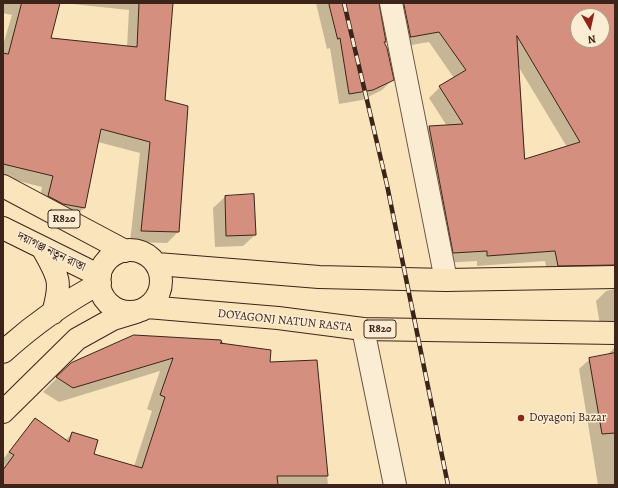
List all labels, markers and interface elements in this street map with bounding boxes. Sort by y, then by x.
north arrow [570,8,610,48]
text: N [587,31,597,47]
road number: R820 [48,210,80,228]
street label: দয়াগঞ্জ নতুন রাস্তা [14,229,88,275]
street label: DOYAGONJ NATUN RASTA [217,307,353,335]
road number: R820 [364,320,396,338]
place label: Doyagonj Bazar [529,411,606,425]
marker: Doyagonj Bazar [516,413,526,423]

